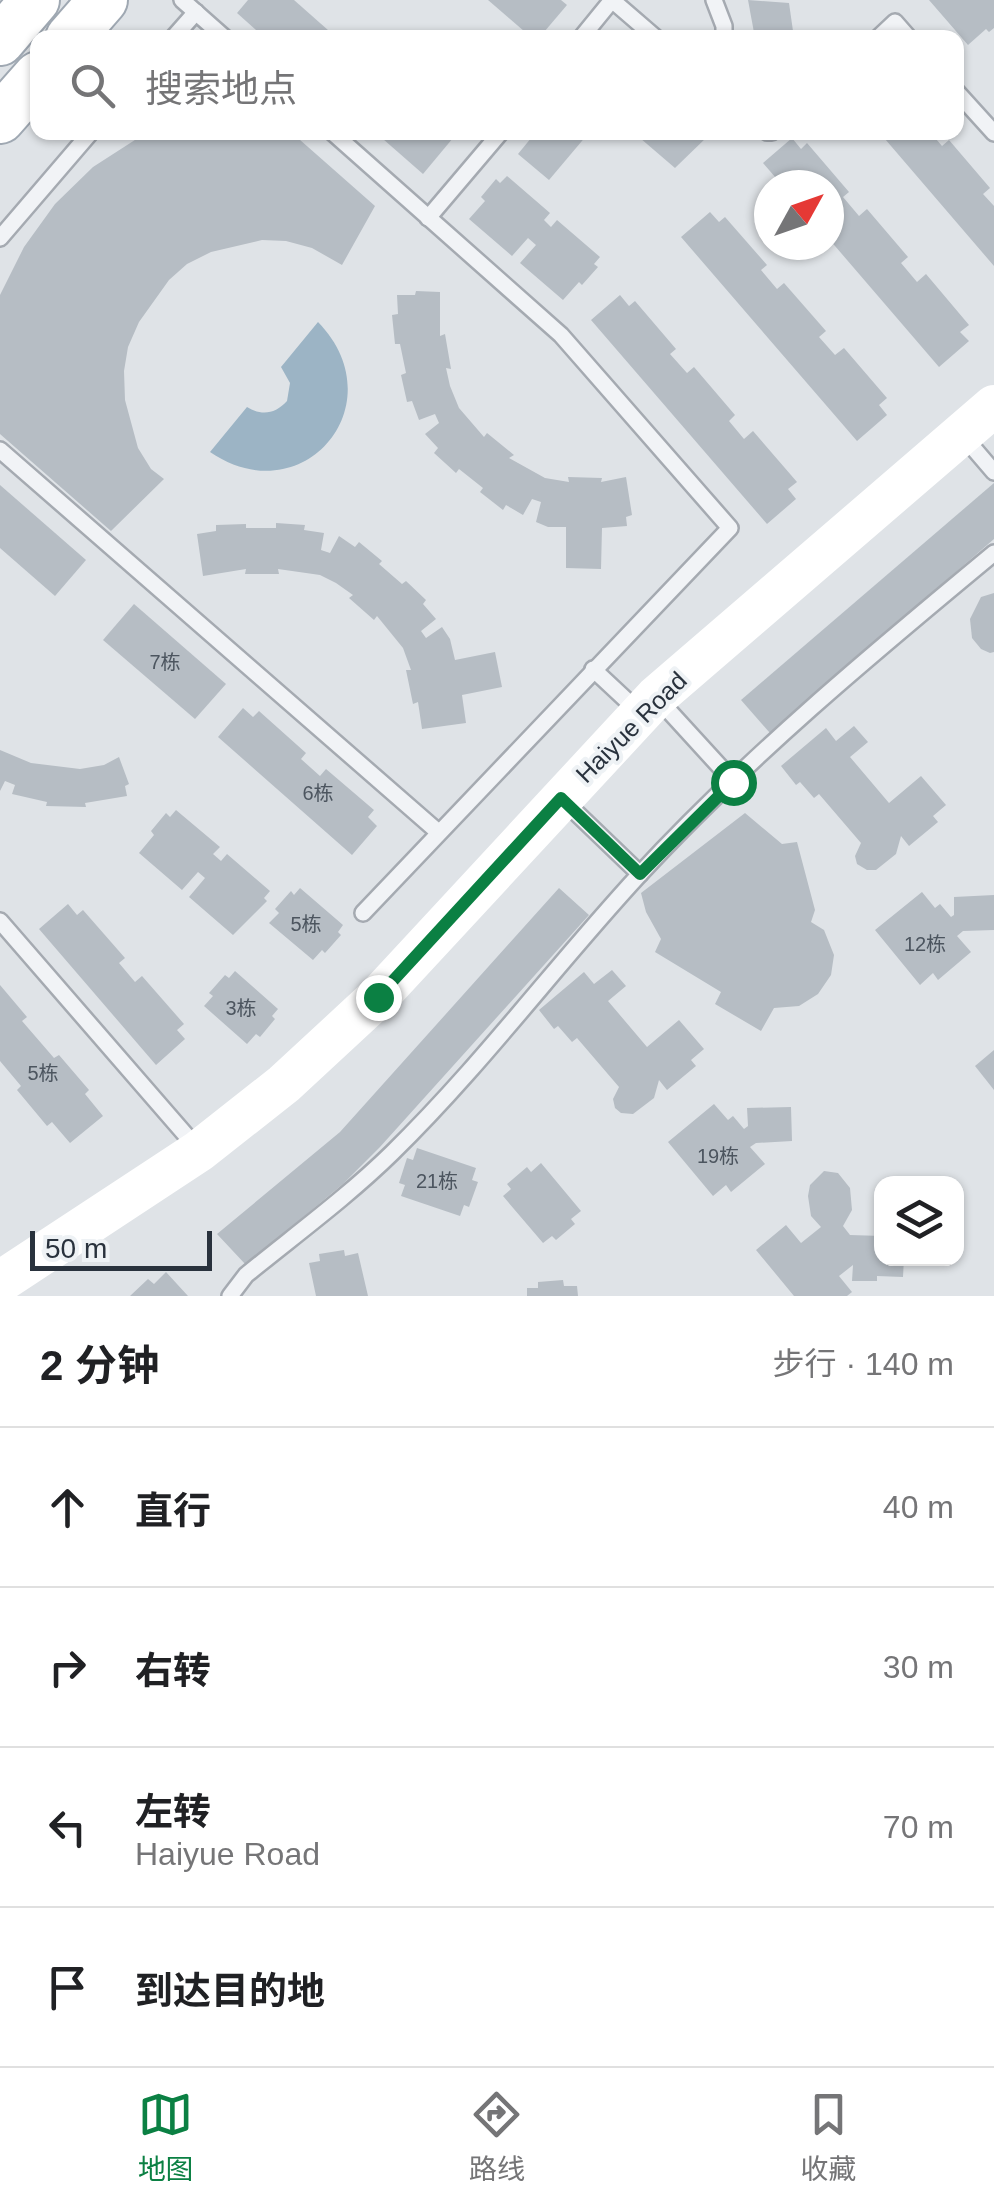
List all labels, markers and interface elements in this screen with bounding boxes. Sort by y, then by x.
search box [30,30,964,140]
icon: search [65,58,120,113]
text: 搜索地点 [145,68,297,110]
north arrow [754,170,844,260]
house number: 7栋 [149,651,181,673]
street label: Haiyue Road [570,666,692,788]
route start [711,760,757,806]
house number: 6栋 [302,782,334,804]
house number: 5栋 [290,913,322,935]
house number: 12栋 [904,933,946,955]
route end [356,975,402,1021]
house number: 3栋 [225,997,257,1019]
house number: 5栋 [27,1062,59,1084]
house number: 19栋 [697,1145,739,1167]
house number: 21栋 [416,1170,458,1192]
map controls [874,1176,964,1266]
button: layers [874,1176,964,1266]
scale bar [30,1226,212,1270]
text: 50 m [45,1233,107,1264]
text: 2 分钟 [40,1342,159,1389]
text: 步行 · 140 m [773,1346,954,1382]
icon: ahead [40,1480,95,1535]
text: 40 m [883,1489,954,1525]
text: 直行 [135,1490,211,1532]
icon: right [40,1640,95,1695]
text: 30 m [883,1649,954,1685]
text: 右转 [135,1650,211,1692]
text: 左转 [135,1791,211,1833]
icon: left [40,1800,95,1855]
text: 70 m [883,1809,954,1845]
text: Haiyue Road [135,1836,320,1872]
icon: arrive [40,1960,95,2015]
text: 到达目的地 [135,1970,325,2012]
tab: 地图 [138,2087,194,2187]
tab: 路线 [469,2087,525,2187]
tab: 收藏 [800,2087,856,2187]

